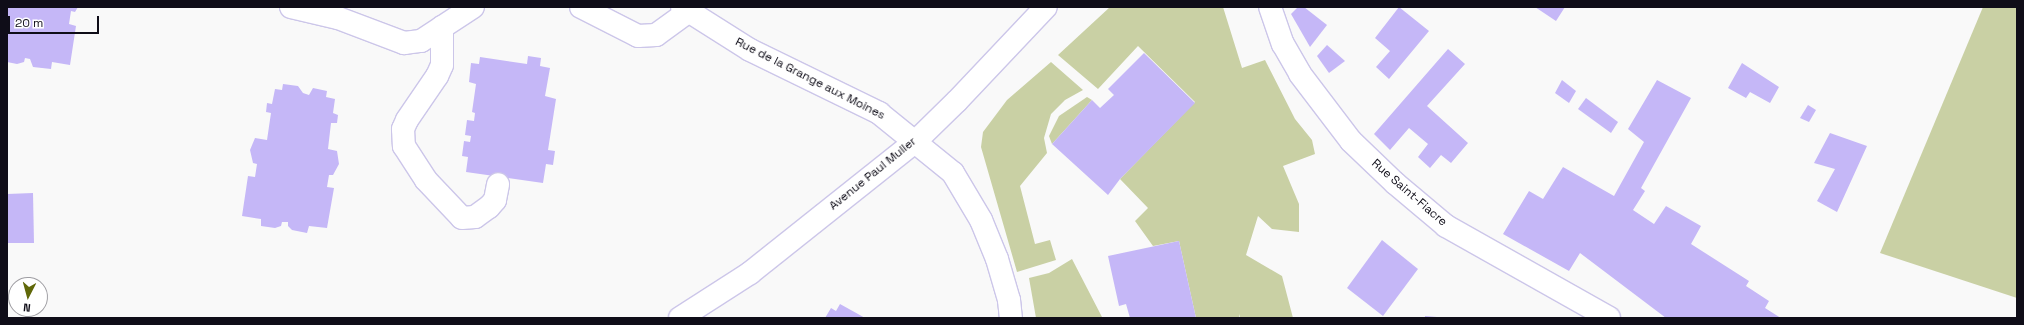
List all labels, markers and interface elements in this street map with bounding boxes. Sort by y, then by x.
scale bar [10,8,101,34]
text: 20 m [15,15,43,31]
street label: Rue de la Grange aux Moines [733,35,887,123]
street label: Avenue Paul Muller [827,134,919,214]
street label: Rue Saint-Fiacre [1368,156,1450,230]
north arrow [8,277,48,317]
text: N [22,301,31,315]

